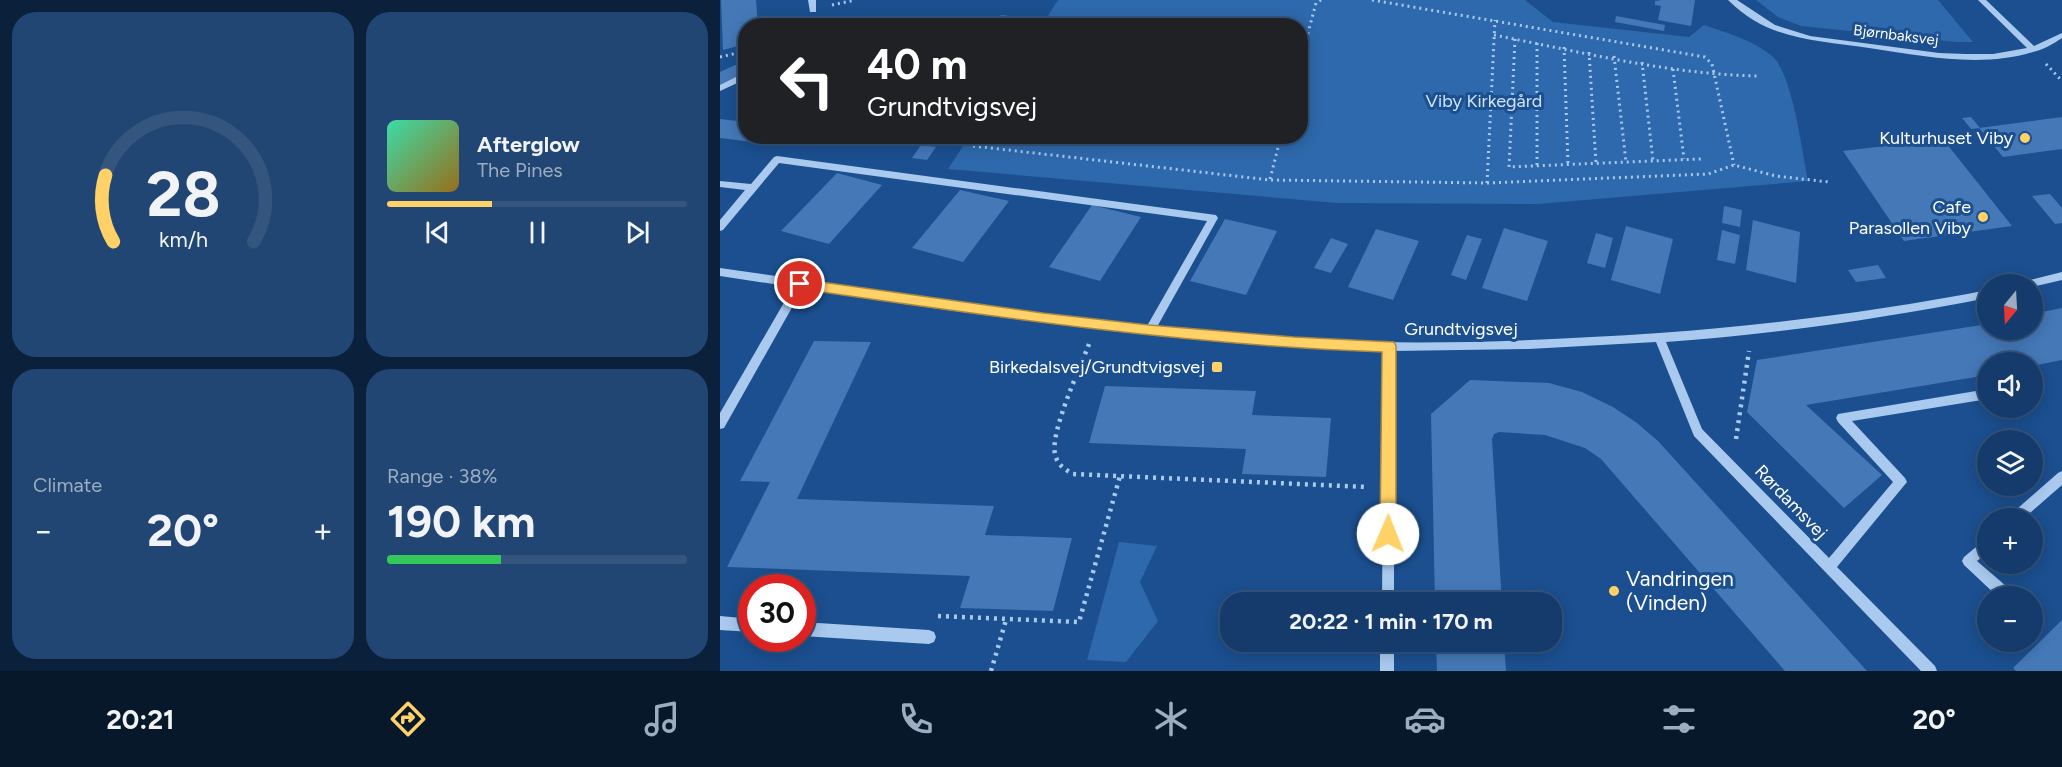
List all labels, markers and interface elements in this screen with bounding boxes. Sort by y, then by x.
street label: Bjørnbaksvej [1852,21,1940,49]
text: 40 m [867,39,967,90]
icon: left [768,42,846,120]
text: Grundtvigsvej [867,90,1037,123]
park label: Viby Kirkegård [1426,90,1542,112]
place label: Kulturhuset Viby [1879,127,2014,149]
text: Afterglow [477,131,580,158]
marker: Kulturhuset Viby [2018,131,2032,145]
text: 28 [146,157,220,232]
text: The Pines [477,158,563,182]
place label: Cafe Parasollen Viby [1849,196,1972,239]
marker: Cafe Parasollen Viby [1976,210,1990,224]
icon: previous [421,216,454,249]
icon: pause [521,216,554,249]
icon: next [621,216,654,249]
text: km/h [159,227,207,252]
pin [774,258,825,309]
icon: arrive [783,267,816,300]
north arrow [1977,274,2043,340]
map controls [1977,274,2043,652]
street label: Grundtvigsvej [1404,318,1518,340]
button: sound [1977,352,2043,418]
place label: Birkedalsvej/Grundtvigsvej [989,356,1205,378]
marker: Birkedalsvej/Grundtvigsvej [1210,360,1224,374]
button: layers [1977,430,2043,496]
street label: Rørdamsvej [1750,460,1832,544]
text: Range · 38% [387,464,497,488]
text: Climate [33,473,102,497]
text: 190 km [387,494,535,548]
position arrow [1356,502,1420,566]
text: 20° [147,503,219,557]
button: + [1977,508,2043,574]
text: − [33,511,54,550]
text: + [312,511,333,550]
place label: Vandringen (Vinden) [1626,566,1734,615]
speed limit sign: 30 [738,574,816,652]
marker: Vandringen (Vinden) [1607,584,1621,598]
button: − [1977,586,2043,652]
text: 20:22 · 1 min · 170 m [1289,608,1493,635]
icon: directions [387,698,429,740]
icon: music [641,698,683,740]
icon: phone [895,698,937,740]
icon: climate [1150,698,1192,740]
icon: car [1404,698,1446,740]
icon: filters [1658,698,1700,740]
text: 20:21 [106,703,174,736]
text: 20° [1912,703,1956,736]

